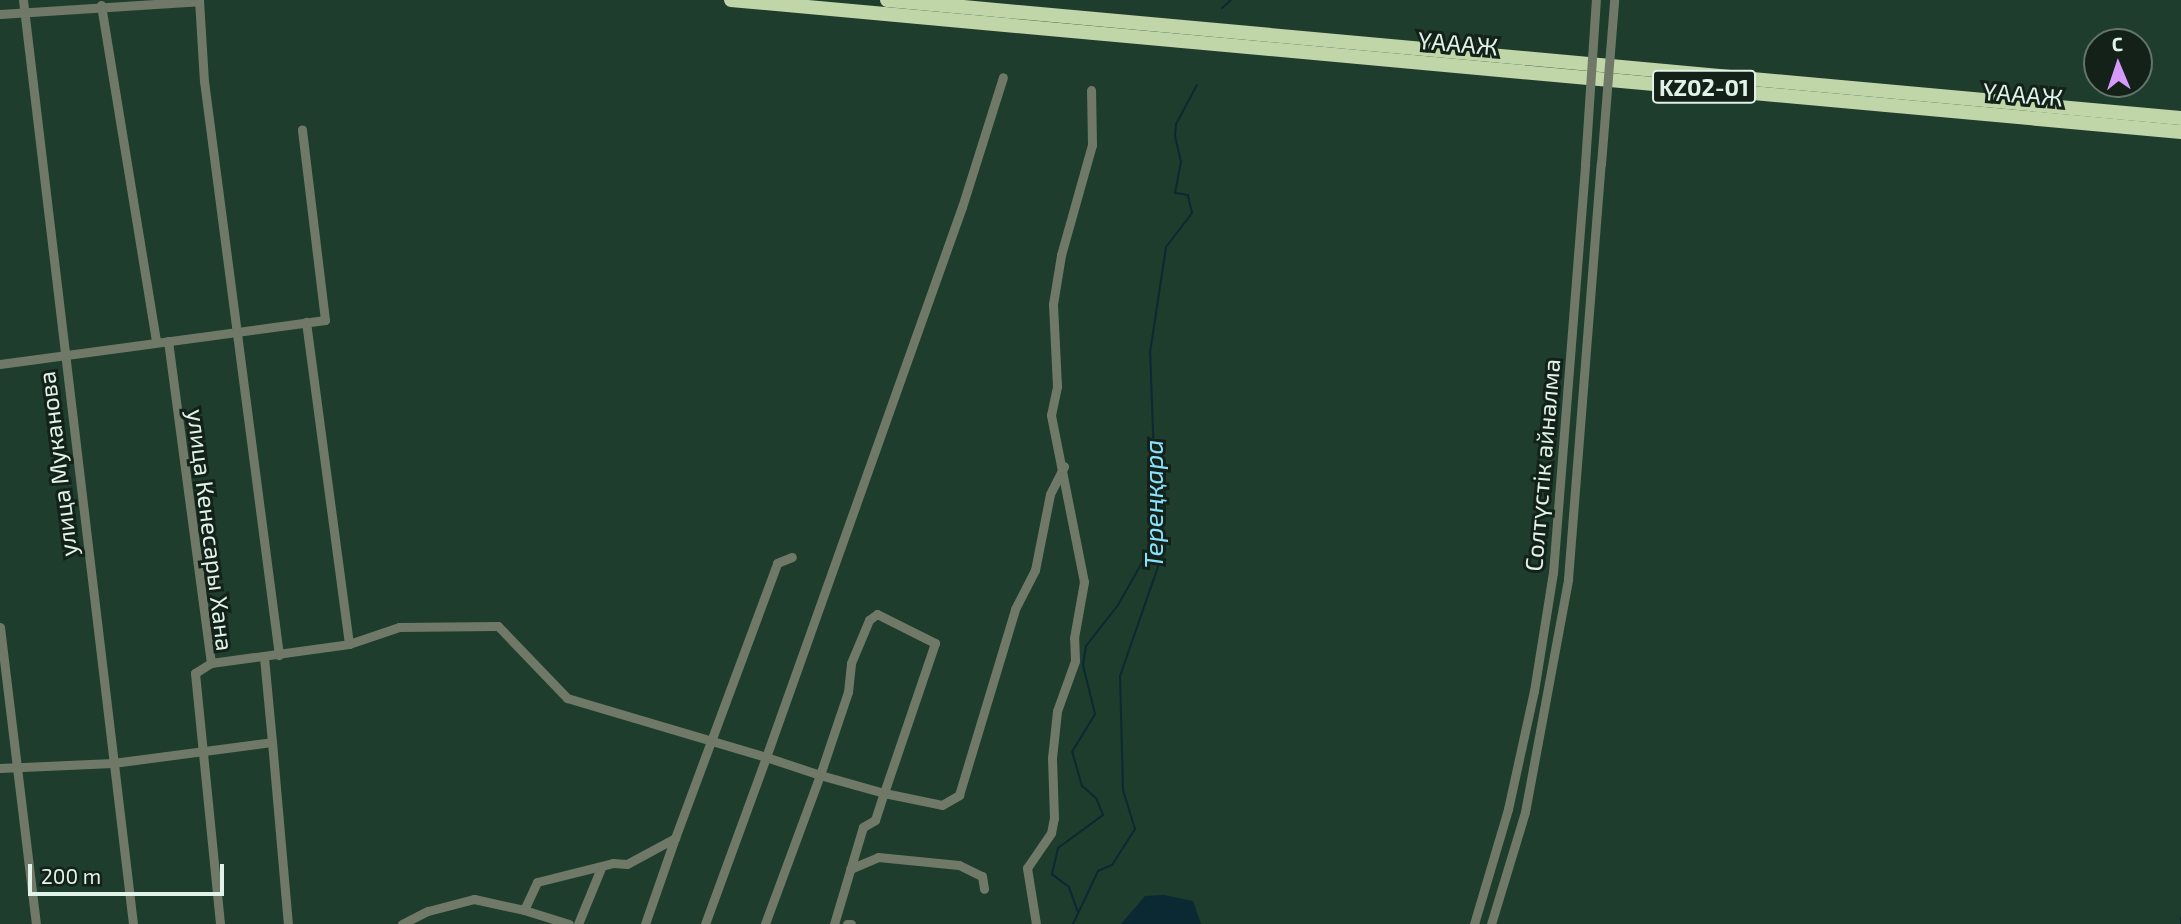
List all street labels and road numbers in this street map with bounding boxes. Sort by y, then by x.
street label: ҮАААЖ [1417,25,1499,61]
road number: KZ02-01 [1652,68,1756,106]
street label: ҮАААЖ [1982,76,2064,112]
street label: Солтүстік айналма [1518,358,1566,572]
street label: улица Муканова [31,370,83,558]
street label: улица Кенесары Хана [182,407,240,653]

